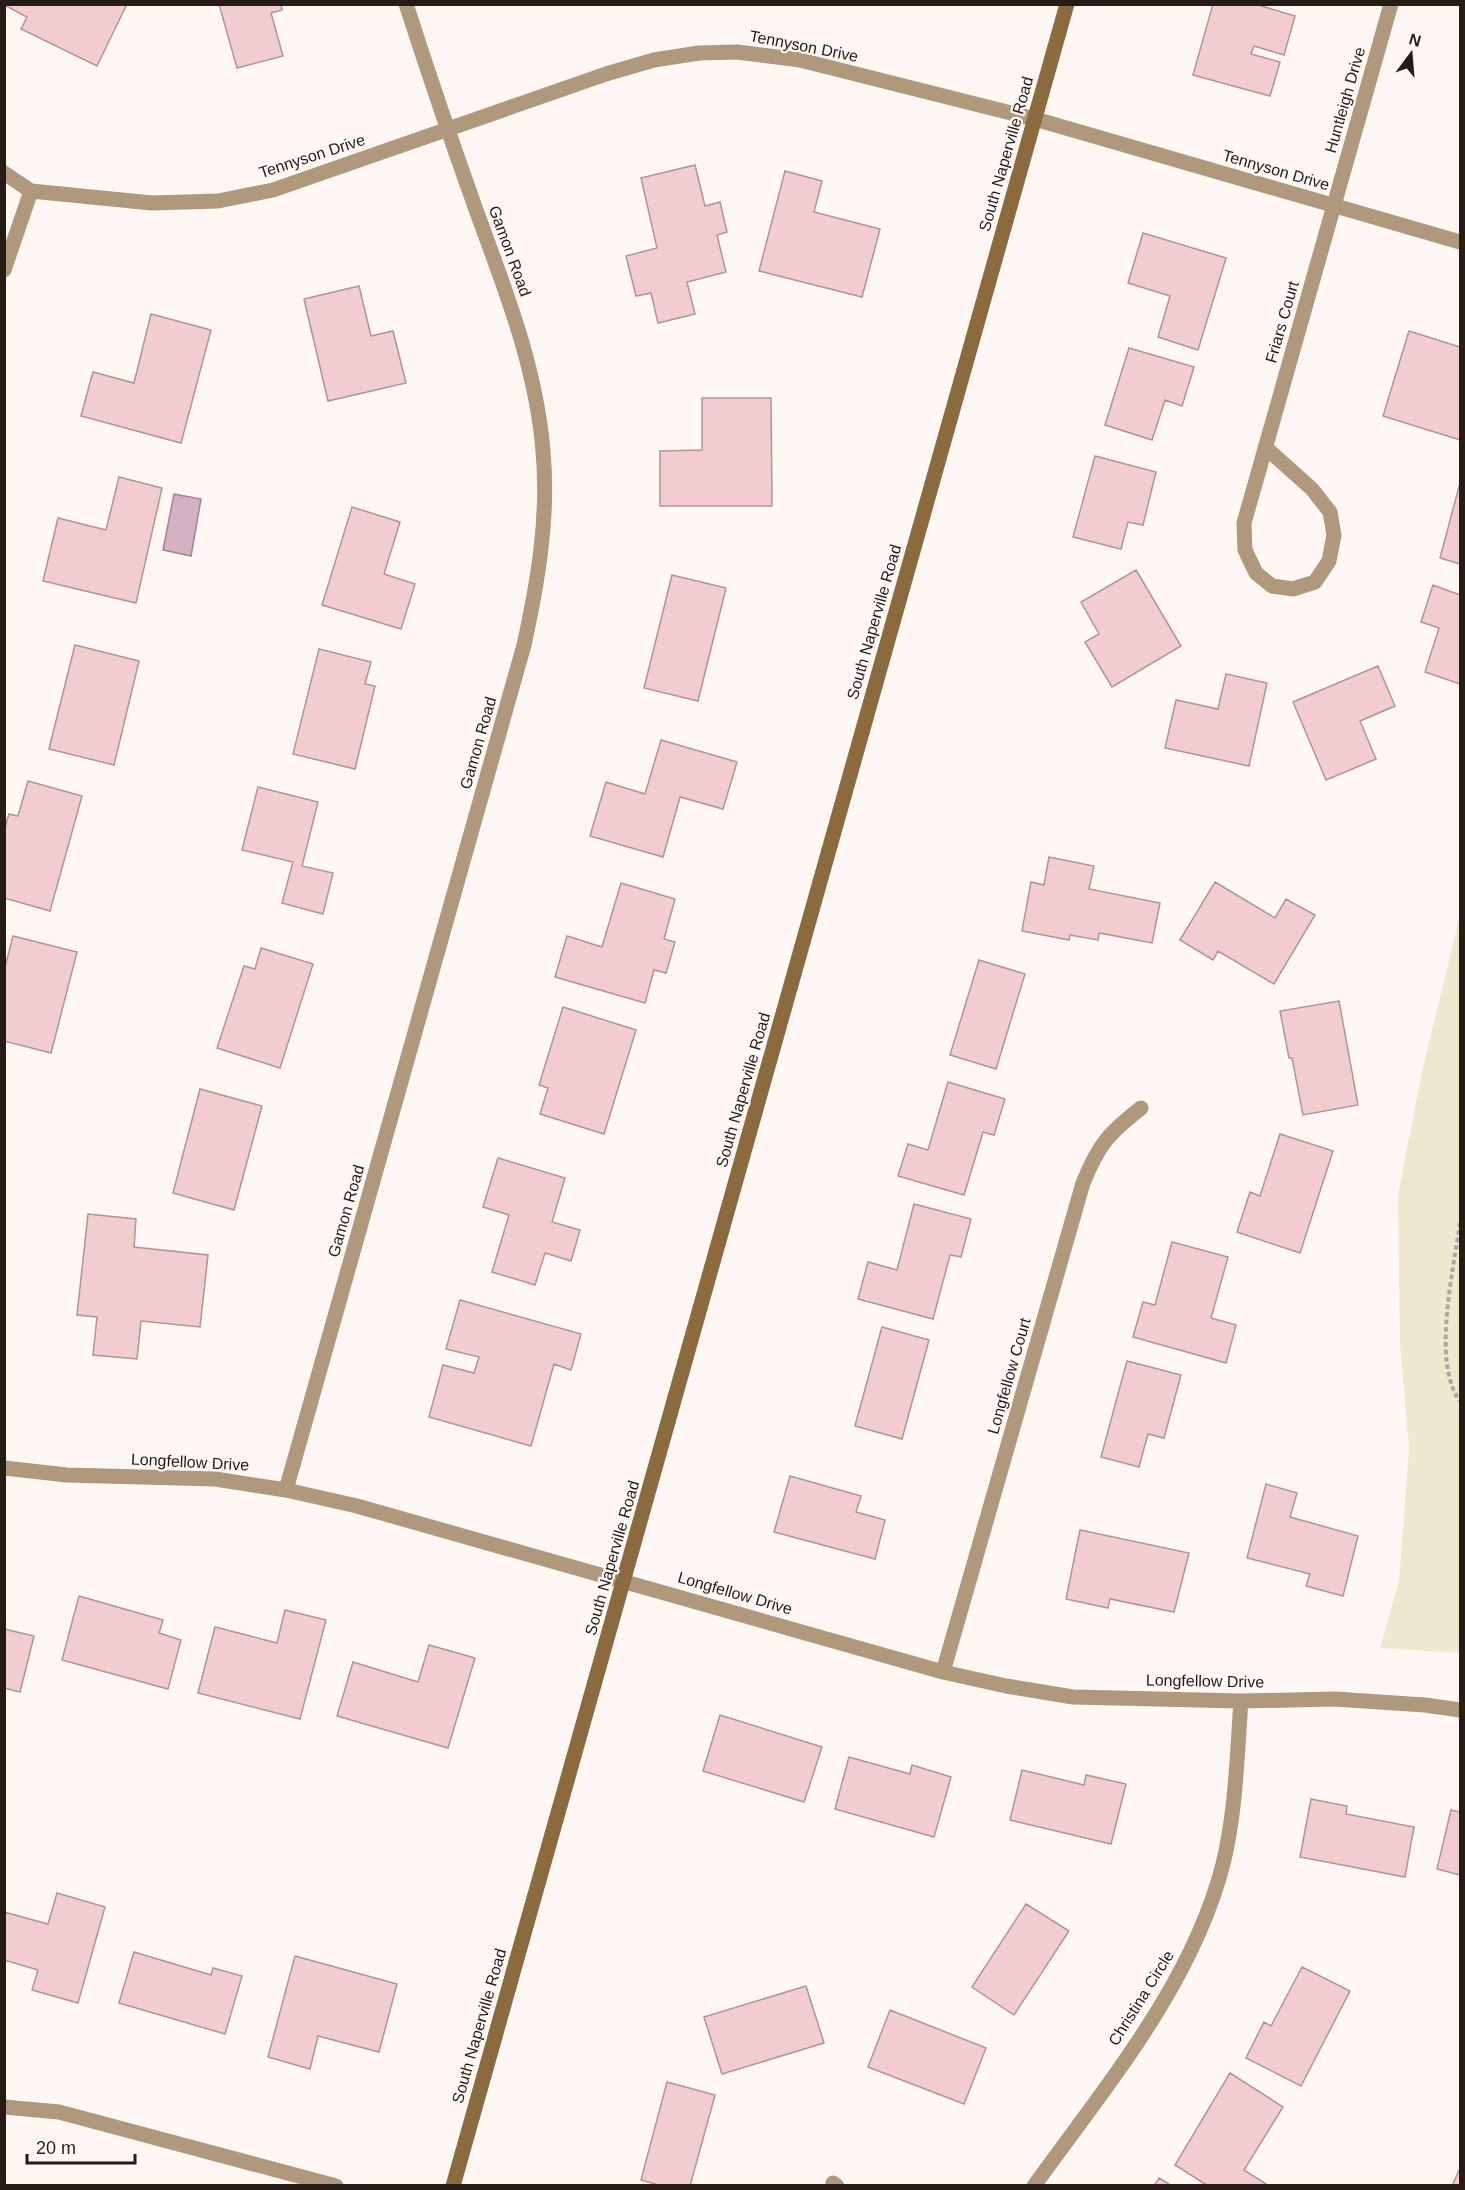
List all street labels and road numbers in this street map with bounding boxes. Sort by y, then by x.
street label: Tennyson Drive [748,27,860,65]
street label: Huntleigh Drive [1322,45,1368,155]
street label: South Naperville Road [976,75,1036,233]
street label: Tennyson Drive [257,131,367,181]
street label: Tennyson Drive [1221,147,1331,193]
street label: Gamon Road [486,203,534,299]
street label: Friars Court [1262,279,1302,365]
street label: South Naperville Road [844,543,904,701]
street label: Gamon Road [457,695,499,791]
street label: South Naperville Road [713,1011,773,1169]
street label: Gamon Road [325,1163,367,1259]
street label: Longfellow Court [984,1315,1034,1436]
street label: Longfellow Drive [130,1450,250,1474]
street label: South Naperville Road [582,1479,642,1637]
street label: Longfellow Drive [676,1569,794,1618]
street label: Longfellow Drive [1146,1671,1264,1691]
street label: South Naperville Road [449,1947,509,2105]
street label: Christina Circle [1105,1947,1177,2048]

